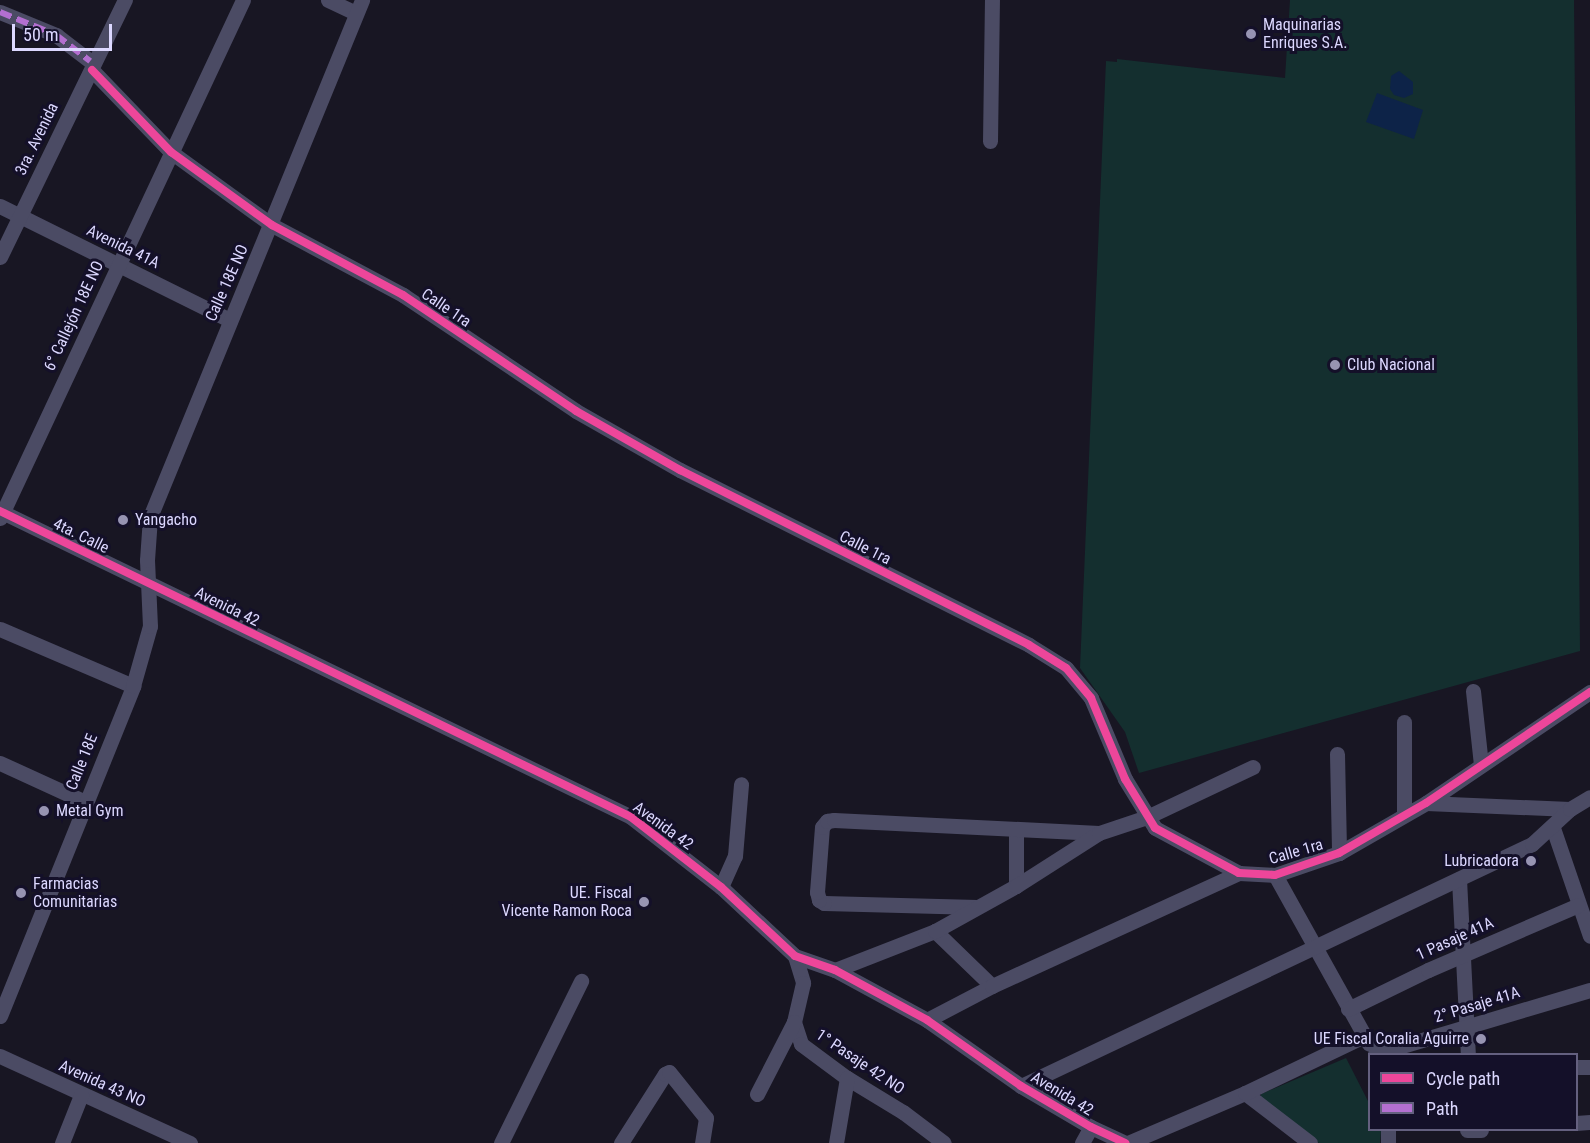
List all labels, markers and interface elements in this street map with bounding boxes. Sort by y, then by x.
scale bar [15,12,116,50]
place label: Maquinarias Enriques S.A. [1263,15,1347,53]
text: 50 m [23,24,58,45]
marker: Maquinarias Enriques S.A. [1244,27,1258,41]
street label: 3ra. Avenida [11,100,63,178]
street label: Avenida 41A [83,221,163,273]
street label: Calle 18E NO [202,242,252,324]
street label: 6° Callejón 18E NO [40,258,108,374]
street label: Calle 1ra [418,285,474,331]
place label: Club Nacional [1347,355,1435,375]
marker: Club Nacional [1328,358,1342,372]
place label: Yangacho [135,510,197,530]
marker: Yangacho [116,513,130,527]
street label: 4ta. Calle [50,514,112,558]
street label: Calle 1ra [836,527,894,569]
street label: Avenida 42 [192,583,262,631]
street label: Calle 18E [62,731,102,793]
street label: Avenida 42 [629,798,697,854]
place label: Metal Gym [56,801,123,821]
marker: Metal Gym [37,804,51,818]
street label: Calle 1ra [1267,835,1325,869]
place label: Lubricadora [1444,851,1519,871]
marker: Lubricadora [1524,854,1538,868]
place label: Farmacias Comunitarias [33,874,117,912]
place label: UE. Fiscal Vicente Ramon Roca [502,883,632,921]
marker: Farmacias Comunitarias [14,886,28,900]
marker: UE. Fiscal Vicente Ramon Roca [637,895,651,909]
street label: 1 Pasaje 41A [1413,913,1497,965]
street label: 2° Pasaje 41A [1432,983,1522,1027]
street label: 1° Pasaje 42 NO [812,1025,908,1099]
place label: UE Fiscal Coralia Aguirre [1314,1029,1469,1049]
marker: UE Fiscal Coralia Aguirre [1474,1032,1488,1046]
legend [1368,1053,1578,1131]
street label: Avenida 43 NO [56,1056,148,1112]
street label: Avenida 42 [1027,1068,1097,1120]
text: Cycle path [1426,1068,1500,1089]
text: Path [1426,1098,1459,1119]

